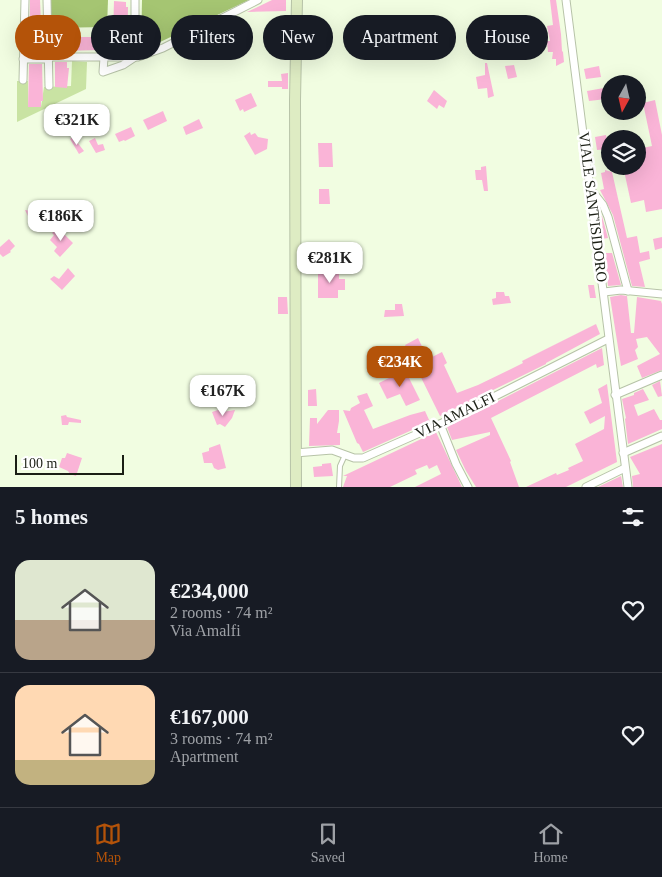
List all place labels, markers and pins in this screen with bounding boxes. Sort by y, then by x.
pin: €321K [42,104,112,146]
pin: €186K [26,200,96,242]
pin: €281K [295,242,365,284]
pin: €234K [365,346,435,388]
pin: €167K [188,374,258,417]

